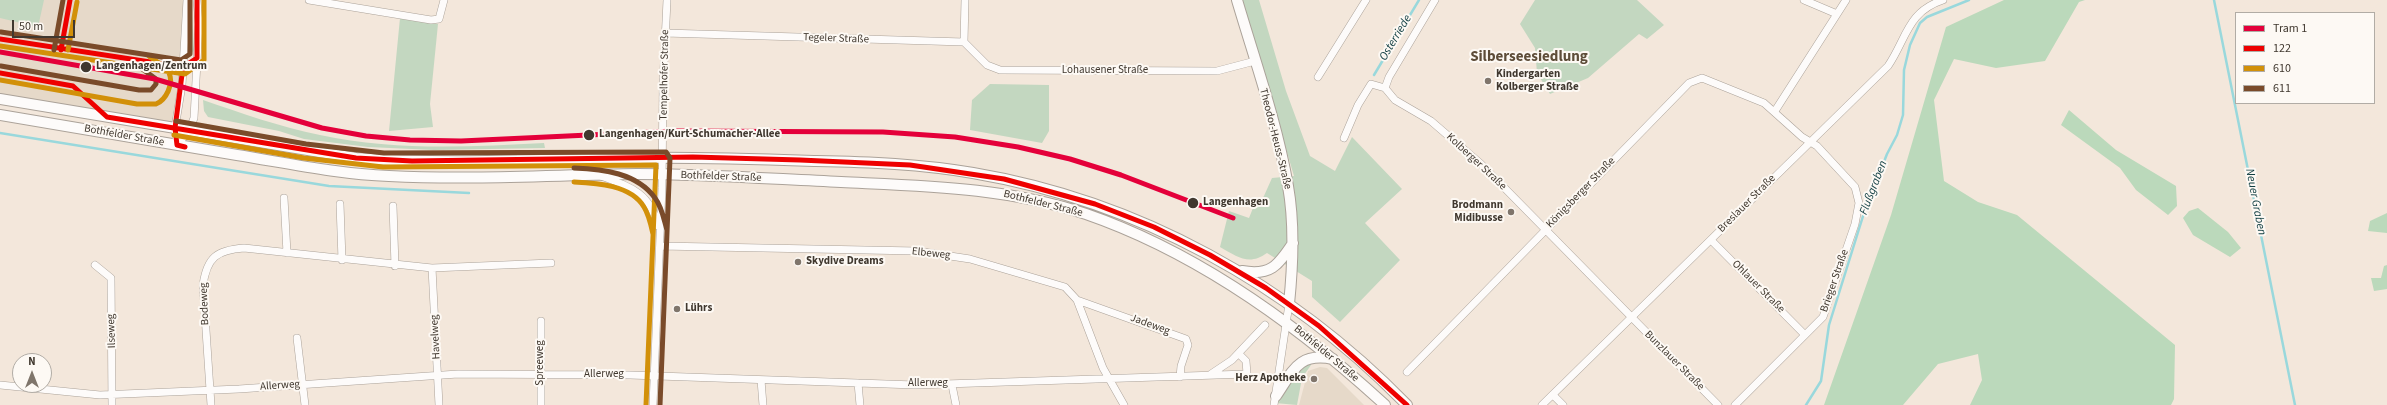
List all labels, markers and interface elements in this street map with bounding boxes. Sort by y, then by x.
scale bar [14,12,77,38]
water label: Osterriede [1377,12,1415,64]
legend [2235,12,2375,104]
text: 50 m [19,18,43,35]
text: Tram 1 [2273,20,2307,37]
street label: Tempelhofer Straße [658,29,672,121]
street label: Tegeler Straße [803,31,869,47]
text: 122 [2273,40,2291,57]
district label: Silberseesiedlung [1470,49,1588,67]
marker: Langenhagen/Zentrum [79,60,93,74]
place label: Langenhagen/Zentrum [96,60,207,74]
text: 610 [2273,60,2291,77]
street label: Lohausener Straße [1062,64,1148,78]
place label: Kindergarten Kolberger Straße [1496,68,1579,94]
marker: Kindergarten Kolberger Straße [1483,76,1493,86]
text: 611 [2273,80,2291,97]
street label: Theodor-Heuss-Straße [1256,87,1294,191]
street label: Bothfelder Straße [83,122,165,150]
marker: Langenhagen/Kurt-Schumacher-Allee [582,128,596,142]
place label: Langenhagen/Kurt-Schumacher-Allee [599,128,780,142]
street label: Kolberger Straße [1443,131,1509,193]
street label: Königsberger Straße [1544,155,1618,231]
water label: Flußgraben [1857,159,1891,217]
water label: Neuer Graben [2241,167,2269,237]
street label: Bothfelder Straße [680,169,762,185]
street label: Breslauer Straße [1715,172,1779,236]
street label: Bothfelder Straße [1002,188,1084,220]
marker: Langenhagen [1186,196,1200,210]
place label: Langenhagen [1203,196,1268,210]
place label: Brodmann Midibusse [1452,199,1503,225]
marker: Brodmann Midibusse [1506,207,1516,217]
street label: Elbeweg [911,245,951,263]
street label: Brieger Straße [1818,248,1852,314]
place label: Skydive Dreams [806,255,884,269]
marker: Skydive Dreams [793,257,803,267]
street label: Ohlauer Straße [1729,258,1787,316]
street label: Bodeweg [198,282,212,326]
place label: Lührs [685,302,712,316]
marker: Lührs [672,304,682,314]
street label: Jadeweg [1128,312,1172,338]
street label: Ilseweg [105,313,119,349]
street label: Havelweg [428,314,444,360]
street label: Bothfelder Straße [1291,323,1361,385]
street label: Bunzlauer Straße [1641,328,1707,394]
street label: Spreeweg [534,340,548,386]
north arrow [12,353,52,393]
text: N [28,354,36,369]
street label: Allerweg [584,368,624,382]
place label: Herz Apotheke [1235,372,1306,386]
marker: Herz Apotheke [1309,374,1319,384]
street label: Allerweg [908,377,948,391]
street label: Allerweg [260,378,300,394]

